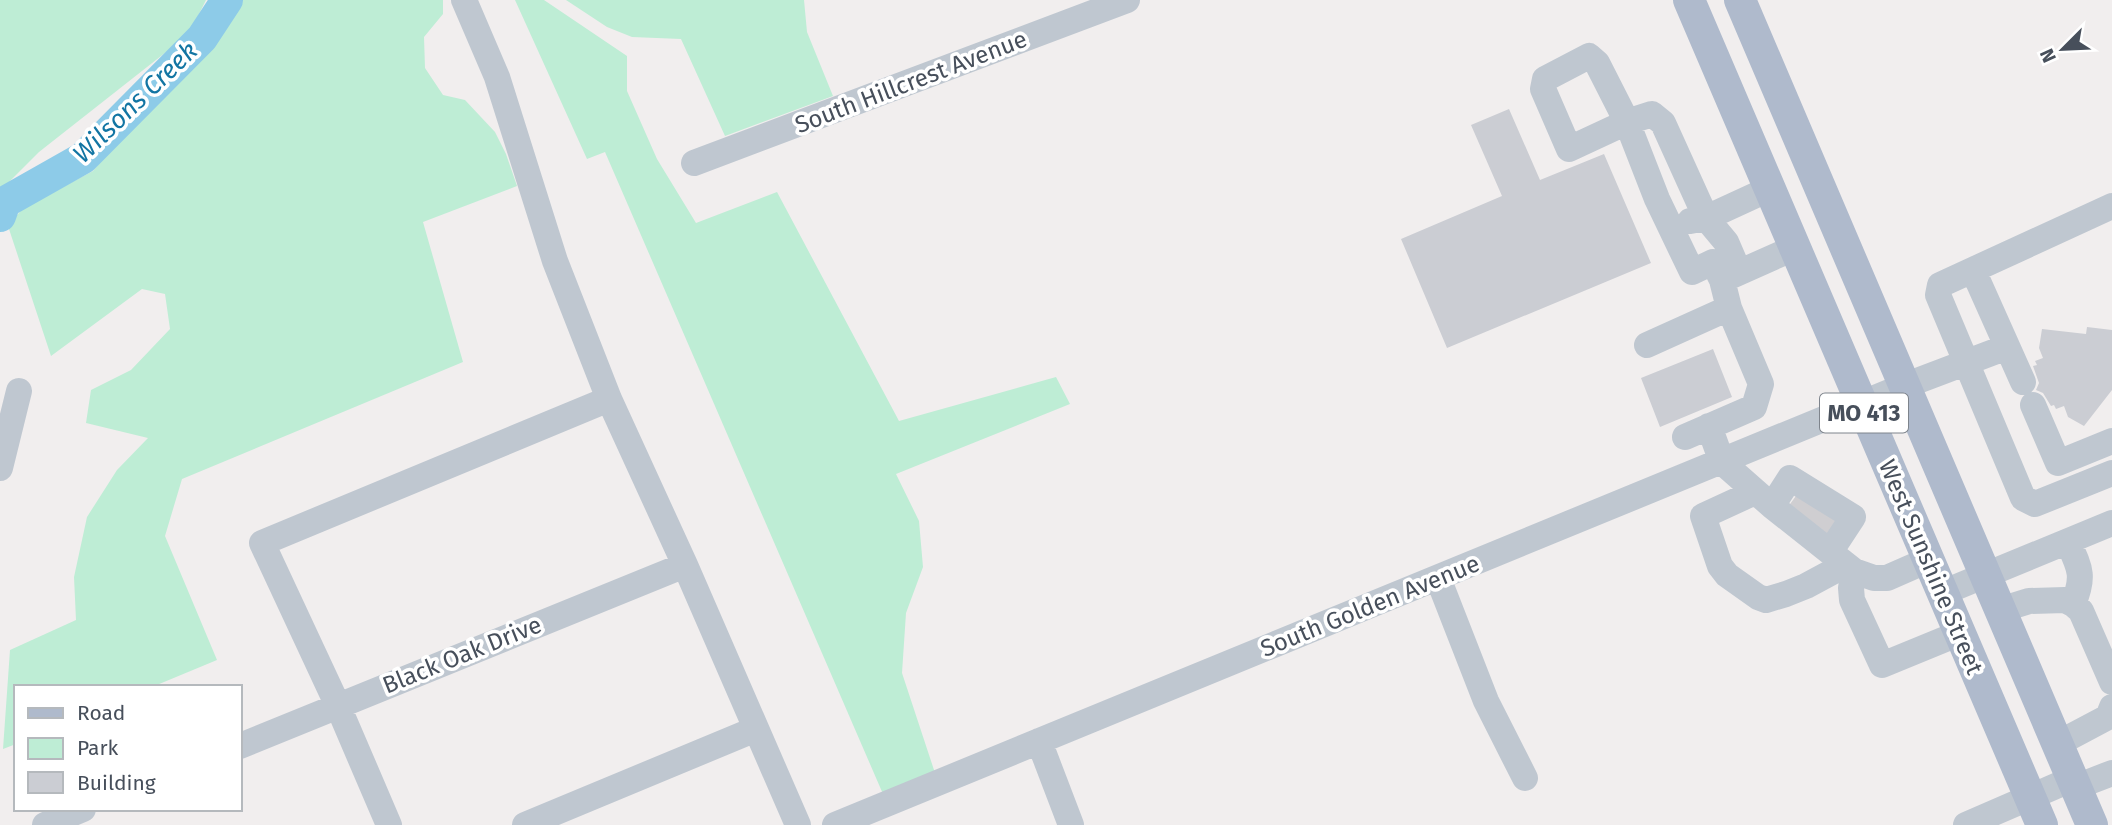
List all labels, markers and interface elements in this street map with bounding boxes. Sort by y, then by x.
north arrow [2028,14,2098,84]
street label: South Hillcrest Avenue [791,25,1031,139]
water label: Wilsons Creek [67,35,204,169]
text: N [2035,45,2061,66]
road number: MO 413 [1820,394,1908,432]
street label: West Sunshine Street [1873,455,1989,679]
street label: South Golden Avenue [1256,549,1484,663]
street label: Black Oak Drive [378,610,546,700]
legend [14,685,242,811]
text: Road [77,700,125,726]
text: Park [77,735,119,761]
text: Building [77,770,156,796]

